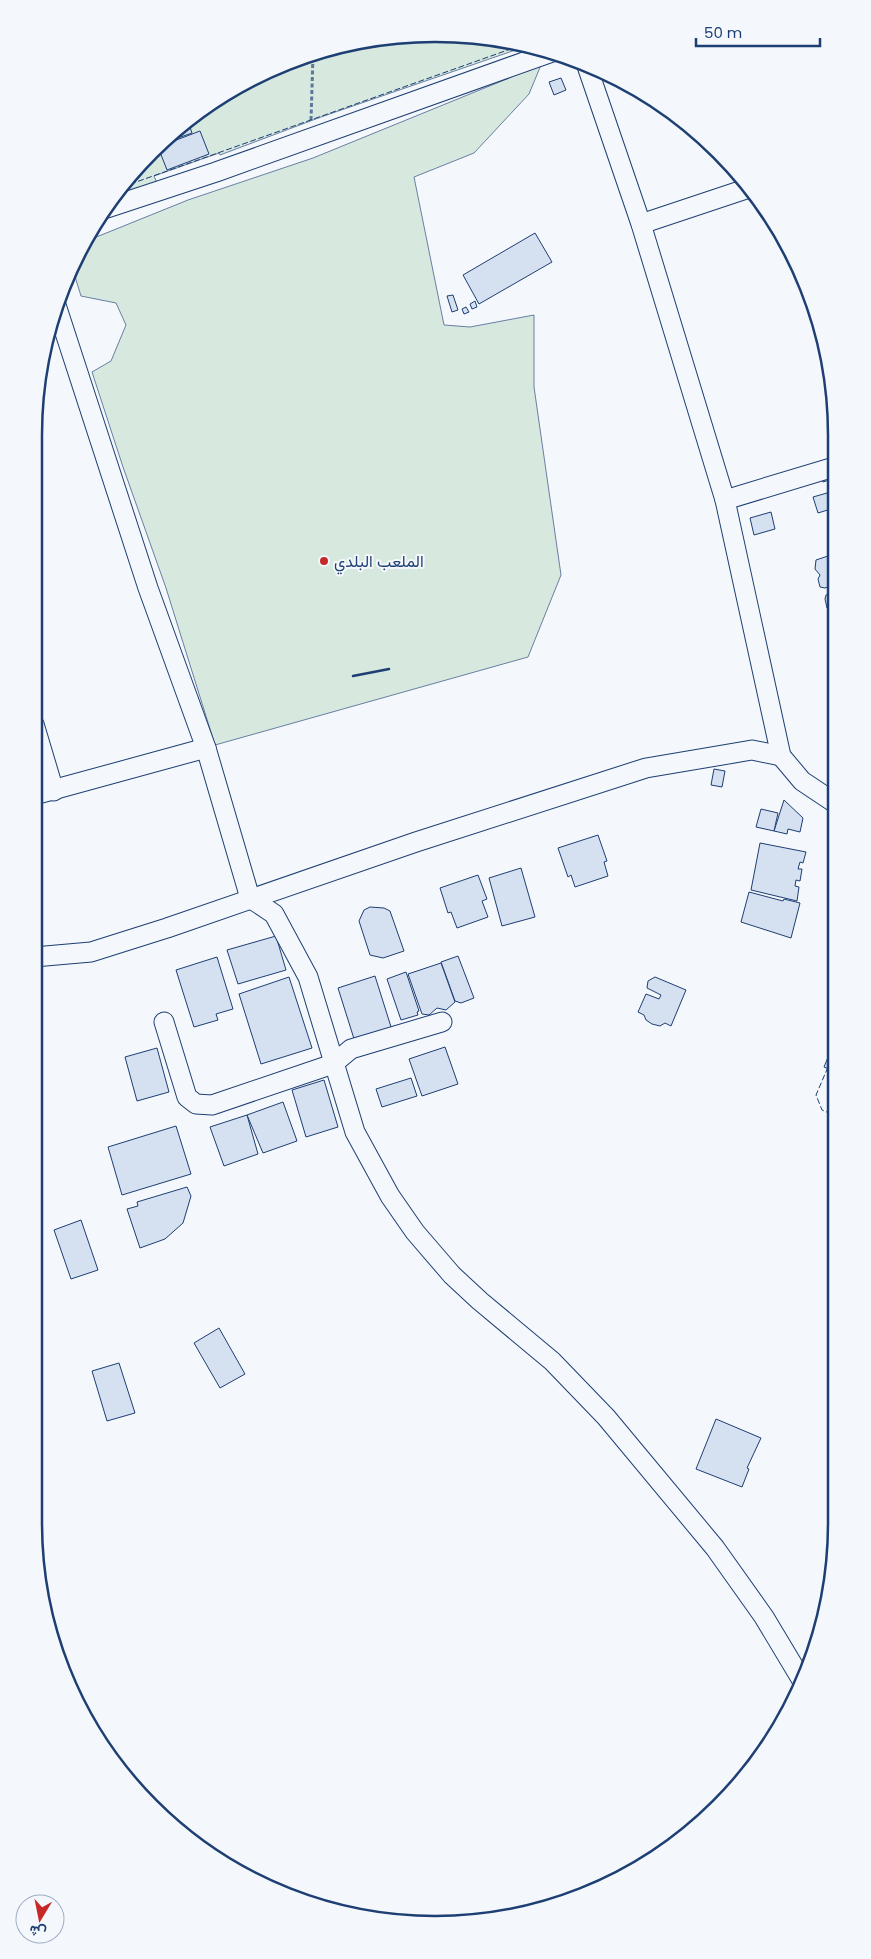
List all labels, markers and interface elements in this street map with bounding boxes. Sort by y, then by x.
scale bar [696,15,820,47]
text: 50 m [704,22,742,43]
place label: الملعب البلدي [334,550,424,575]
marker: الملعب البلدي [318,555,330,567]
north arrow [15,1894,65,1944]
text: ش [28,1920,48,1943]

